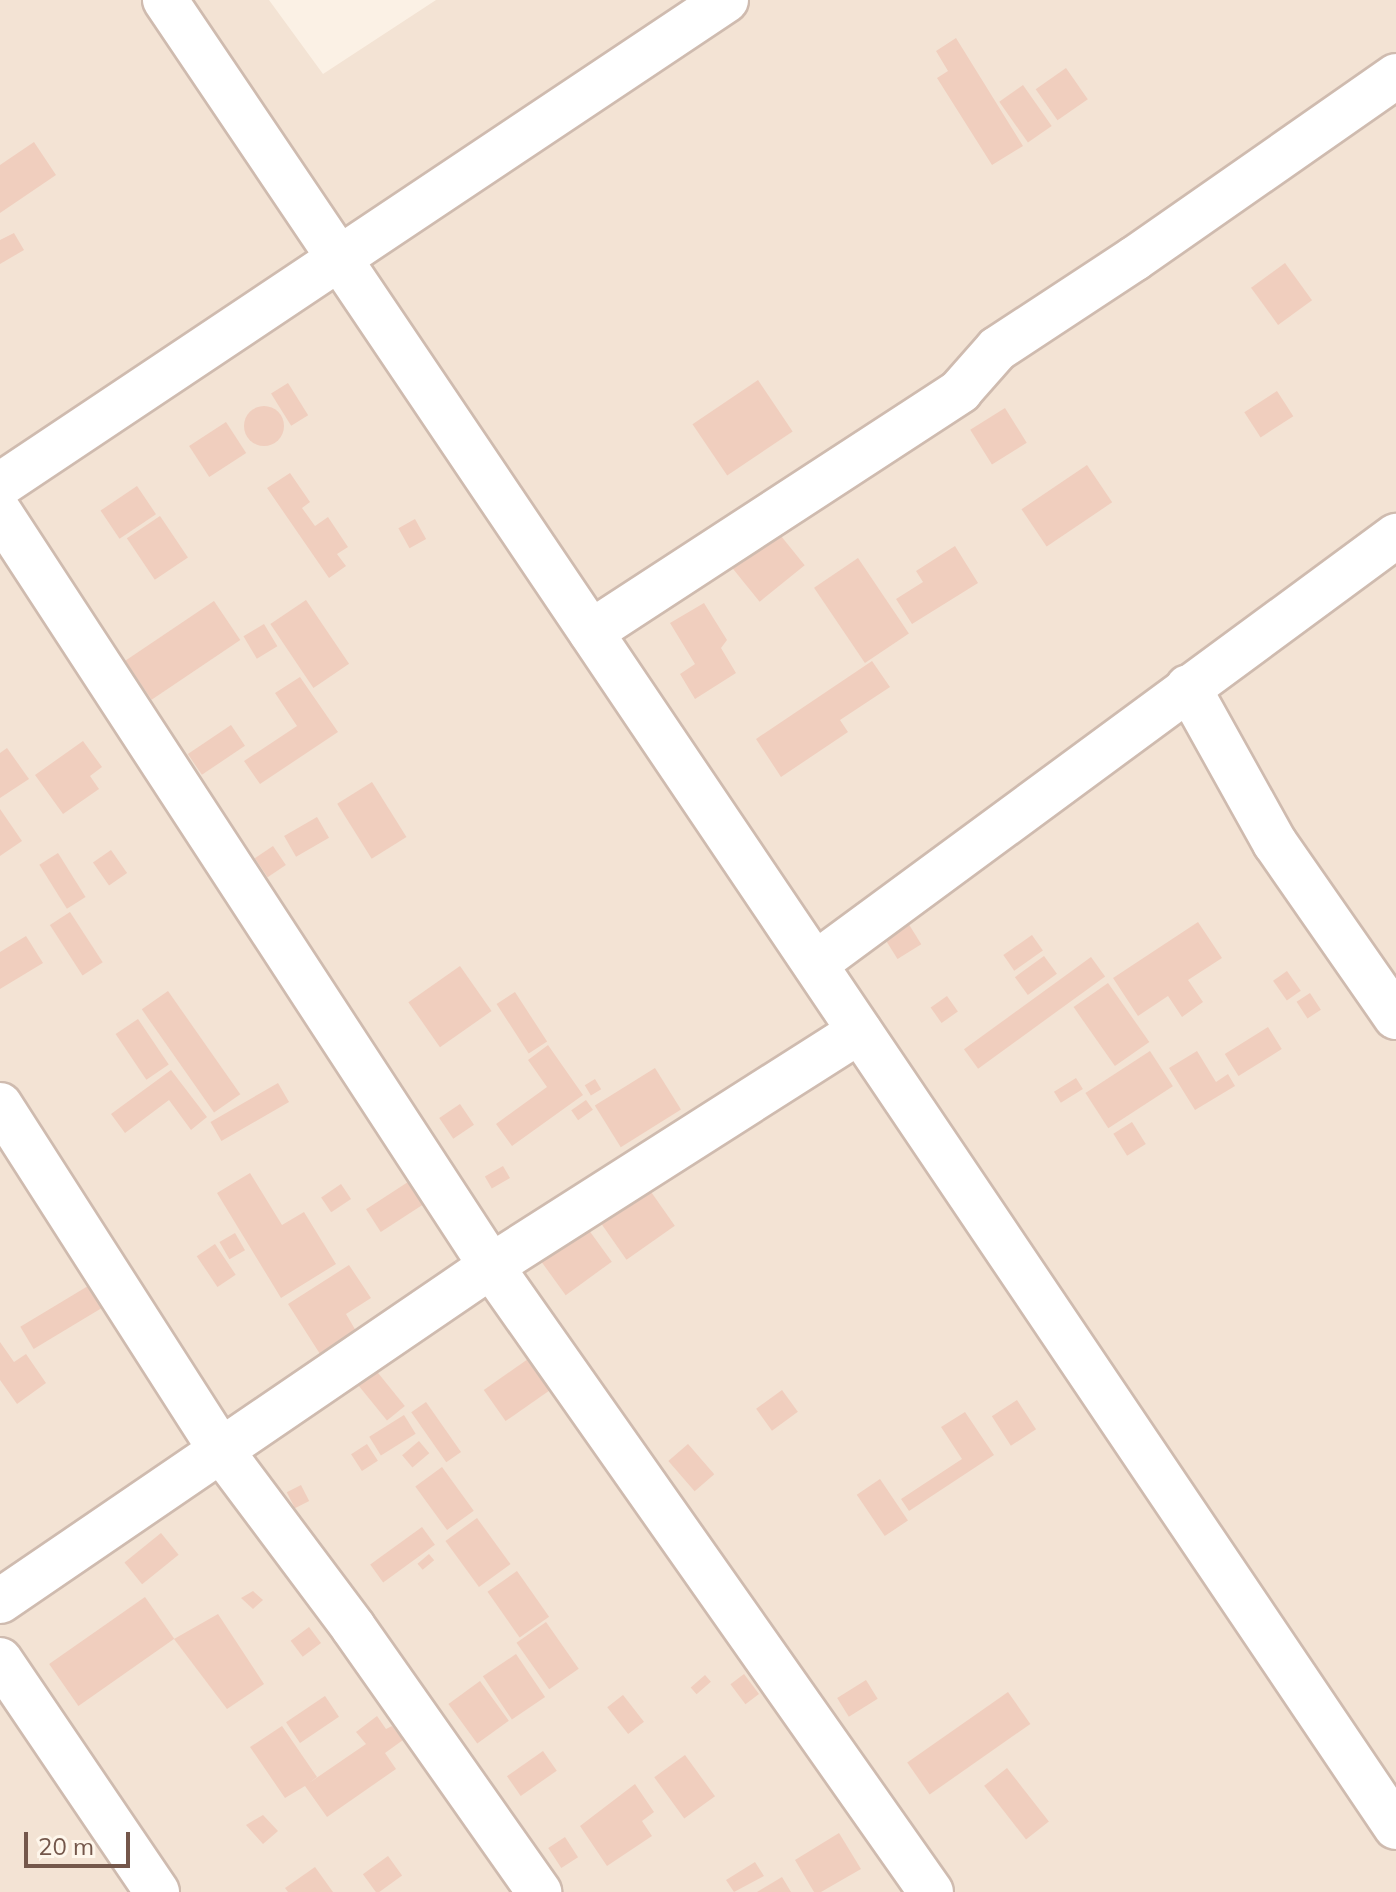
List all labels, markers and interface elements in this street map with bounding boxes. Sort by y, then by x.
scale bar [28,1816,134,1866]
text: 20 m [38,1831,94,1861]

